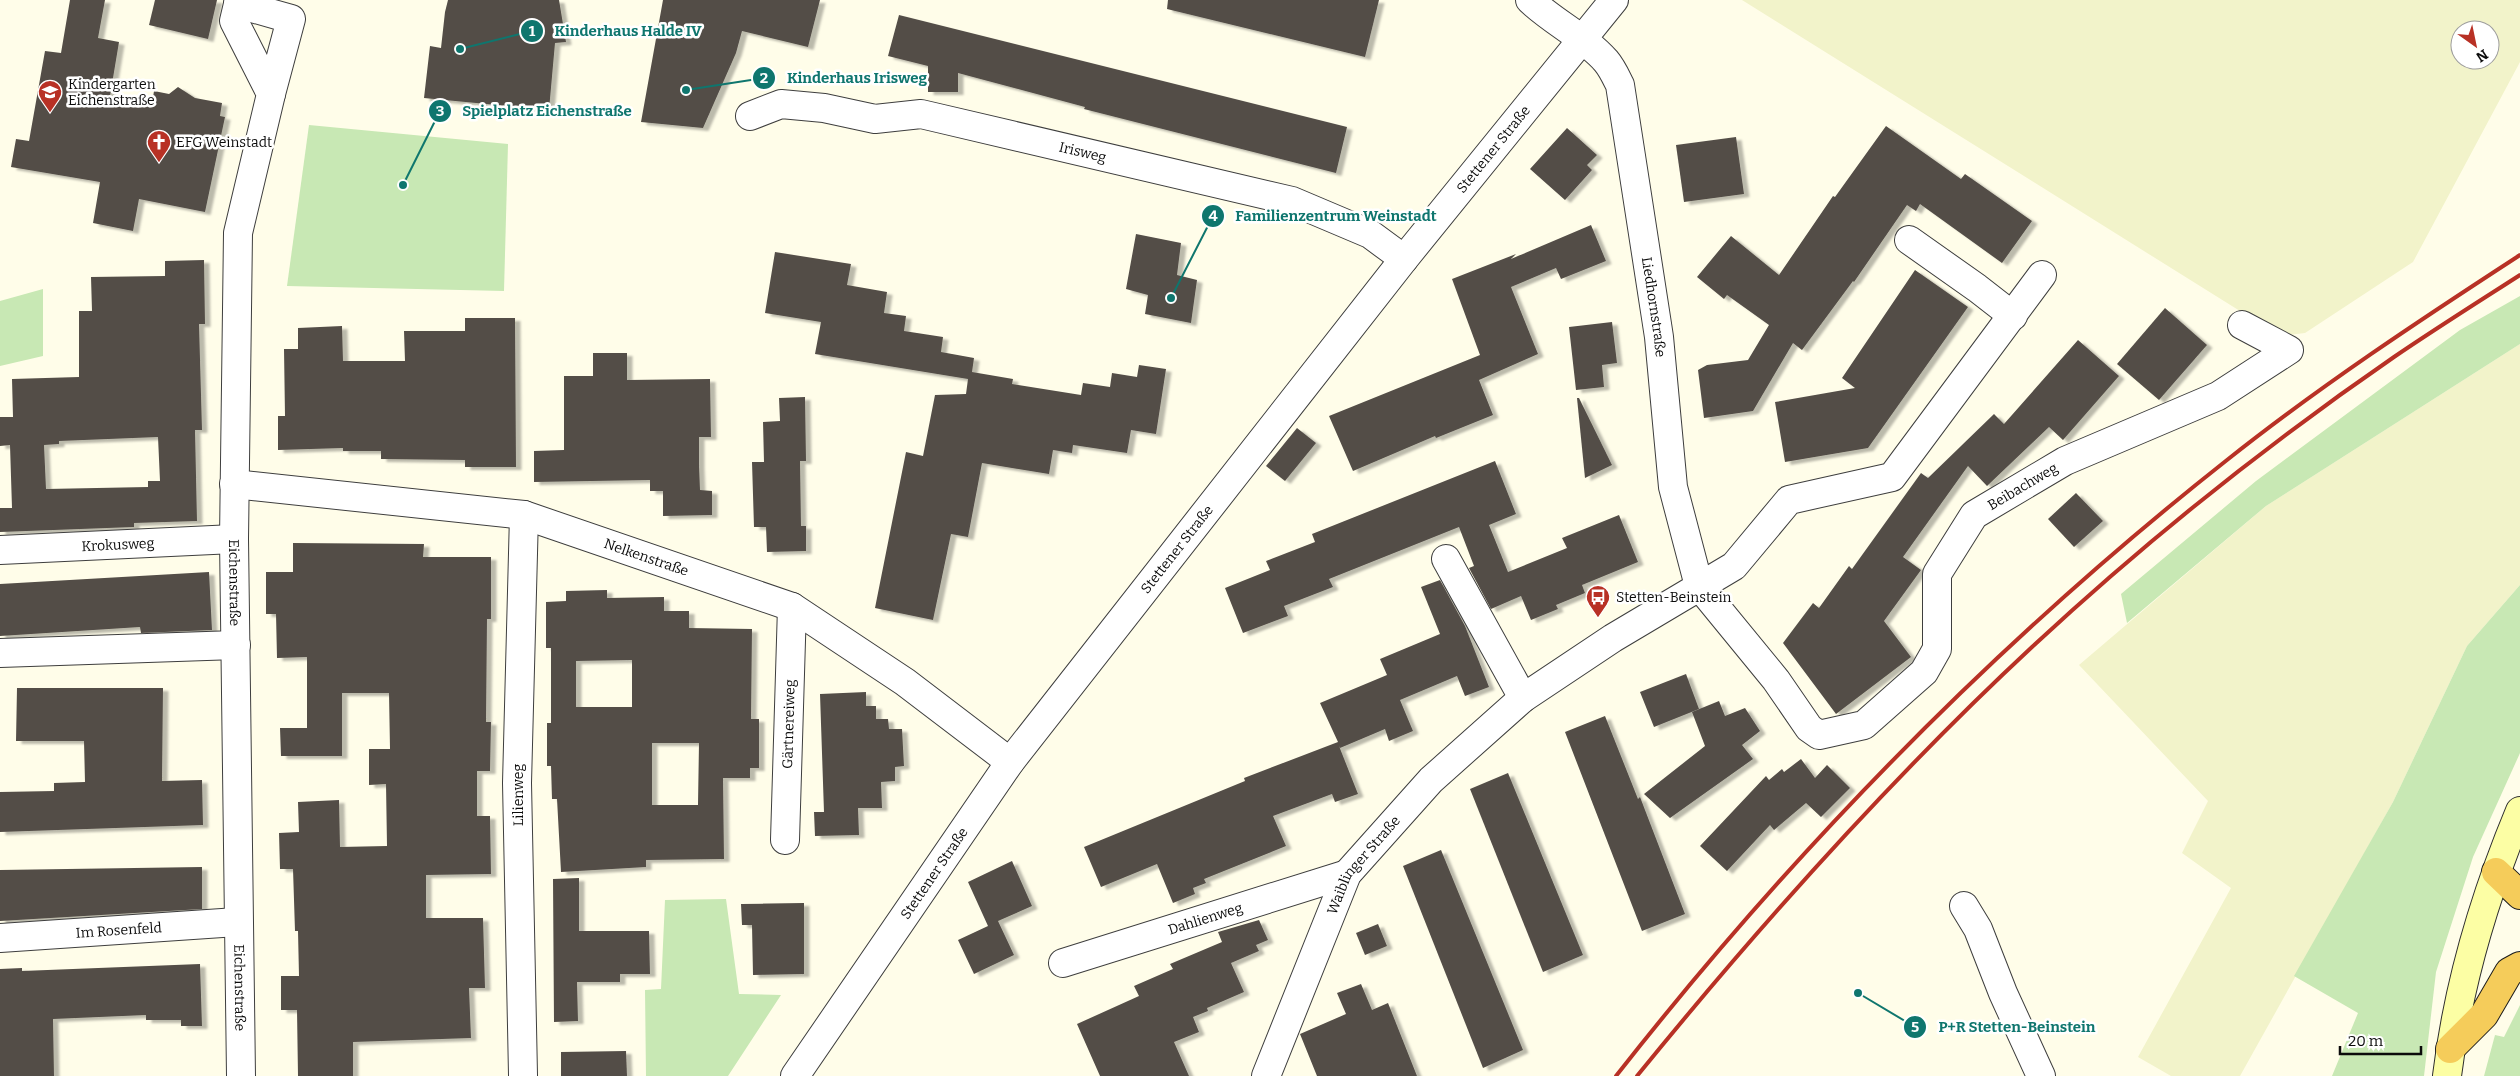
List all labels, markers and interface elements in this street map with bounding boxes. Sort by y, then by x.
callout: Kinderhaus Halde IV [519,16,711,46]
north arrow [2450,20,2500,70]
text: 1 [529,22,536,40]
text: Kinderhaus Halde IV [554,22,702,40]
text: N [2472,45,2491,66]
callout: Kinderhaus Irisweg [752,63,937,93]
text: 2 [760,69,768,87]
text: Kinderhaus Irisweg [787,69,927,87]
place label: Kindergarten Eichenstraße [68,76,156,109]
school or university icon: Kindergarten Eichenstraße [37,79,63,113]
callout: Spielplatz Eichenstraße [428,96,642,126]
text: 3 [436,102,444,120]
text: Spielplatz Eichenstraße [462,102,632,120]
street label: Stettener Straße [1453,102,1534,196]
church icon: EFG Weinstadt [146,129,172,163]
place label: EFG Weinstadt [176,134,272,151]
street label: Irisweg [1057,138,1108,166]
callout: Familienzentrum Weinstadt [1201,201,1447,231]
text: 4 [1208,207,1218,225]
text: Familienzentrum Weinstadt [1235,207,1437,225]
street label: Liedhornstraße [1638,256,1669,358]
street label: Beibachweg [1984,459,2061,514]
street label: Stettener Straße [1137,502,1217,597]
street label: Krokusweg [81,534,155,555]
street label: Nelkenstraße [602,535,691,579]
street label: Eichenstraße [226,539,244,626]
bus stop icon: Stetten-Beinstein [1585,584,1611,618]
place label: Stetten-Beinstein [1616,589,1732,606]
street label: Gärtnereiweg [779,679,798,769]
street label: Lilienweg [510,764,527,826]
street label: Waiblinger Straße [1323,812,1404,917]
street label: Stettener Straße [897,824,971,922]
street label: Dahlienweg [1166,899,1245,938]
street label: Im Rosenfeld [75,919,162,941]
street label: Eichenstraße [231,944,249,1031]
callout: P+R Stetten-Beinstein [1903,1012,2105,1042]
text: 5 [1911,1018,1919,1036]
text: P+R Stetten-Beinstein [1938,1018,2096,1036]
scale bar [2340,1024,2421,1056]
text: 20 m [2348,1032,2384,1050]

